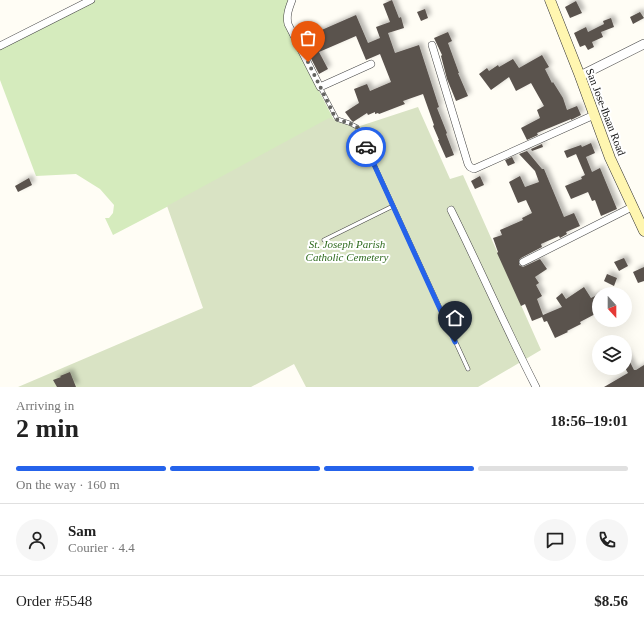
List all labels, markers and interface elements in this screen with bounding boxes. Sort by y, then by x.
pin [291,21,325,62]
icon: bag [297,27,319,49]
street label: San Jose-Ibaan Road [584,67,628,158]
courier [346,127,386,167]
icon: car [355,136,377,158]
park label: St. Joseph Parish Catholic Cemetery [306,238,389,263]
north arrow [592,287,632,327]
map controls [592,287,632,375]
pin [438,301,472,342]
icon: home [444,307,466,329]
button: layers [592,335,632,375]
text: Arriving in [16,398,74,413]
text: 18:56–19:01 [551,413,628,429]
text: 2 min [16,414,79,443]
text: On the way · 160 m [16,477,120,492]
button: person [16,519,58,561]
button: chat [534,519,576,561]
button: phone [586,519,628,561]
text: Sam [68,523,96,539]
text: Courier · 4.4 [68,540,135,555]
text: Order #5548 [16,593,92,609]
text: $8.56 [594,593,628,609]

